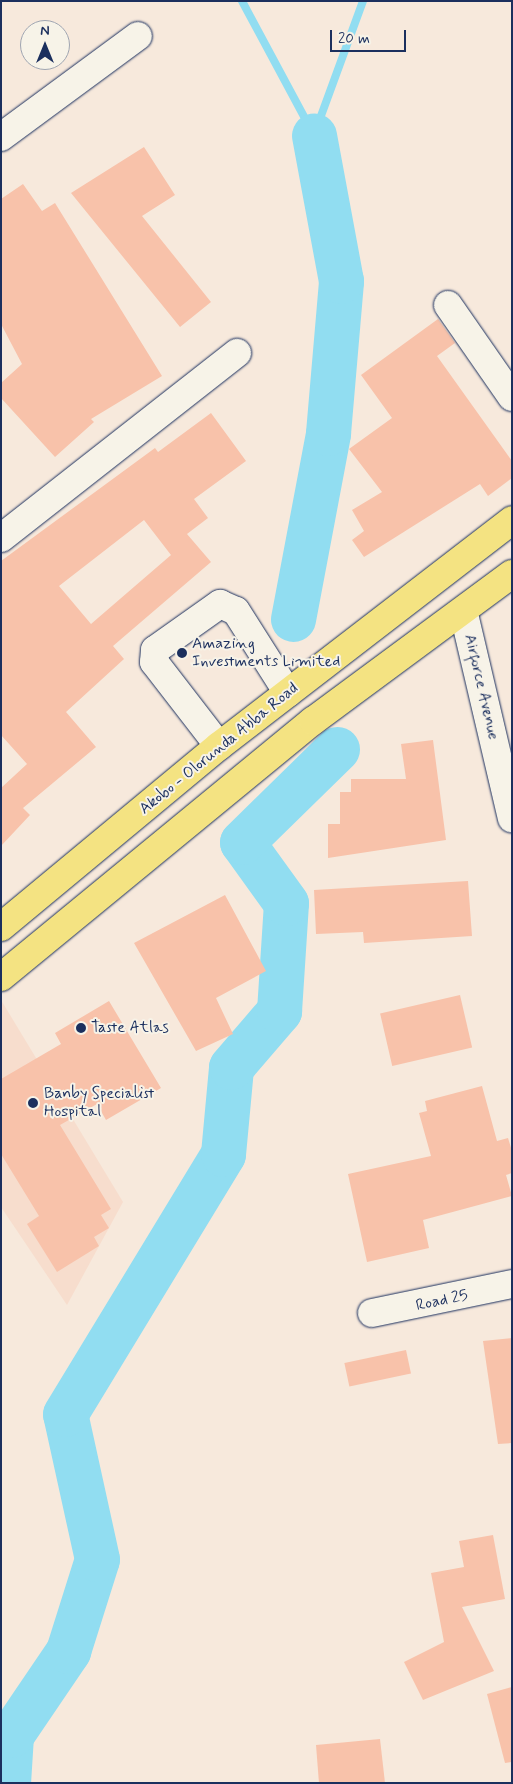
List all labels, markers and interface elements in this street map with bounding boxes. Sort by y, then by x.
north arrow [20,20,70,70]
scale bar [333,20,409,52]
text: N [40,22,50,40]
text: 20 m [338,29,370,49]
street label: Airforce Avenue [459,631,503,743]
place label: Amazing Investments Limited [192,634,337,672]
marker: Amazing Investments Limited [176,647,188,659]
street label: Akobo - Olorunda Abba Road [137,680,301,818]
place label: Taste Atlas [91,1018,167,1038]
marker: Taste Atlas [75,1022,87,1034]
place label: Banby Specialist Hospital [44,1084,156,1122]
marker: Banby Specialist Hospital [26,1096,40,1110]
street label: Road 25 [414,1286,470,1316]

